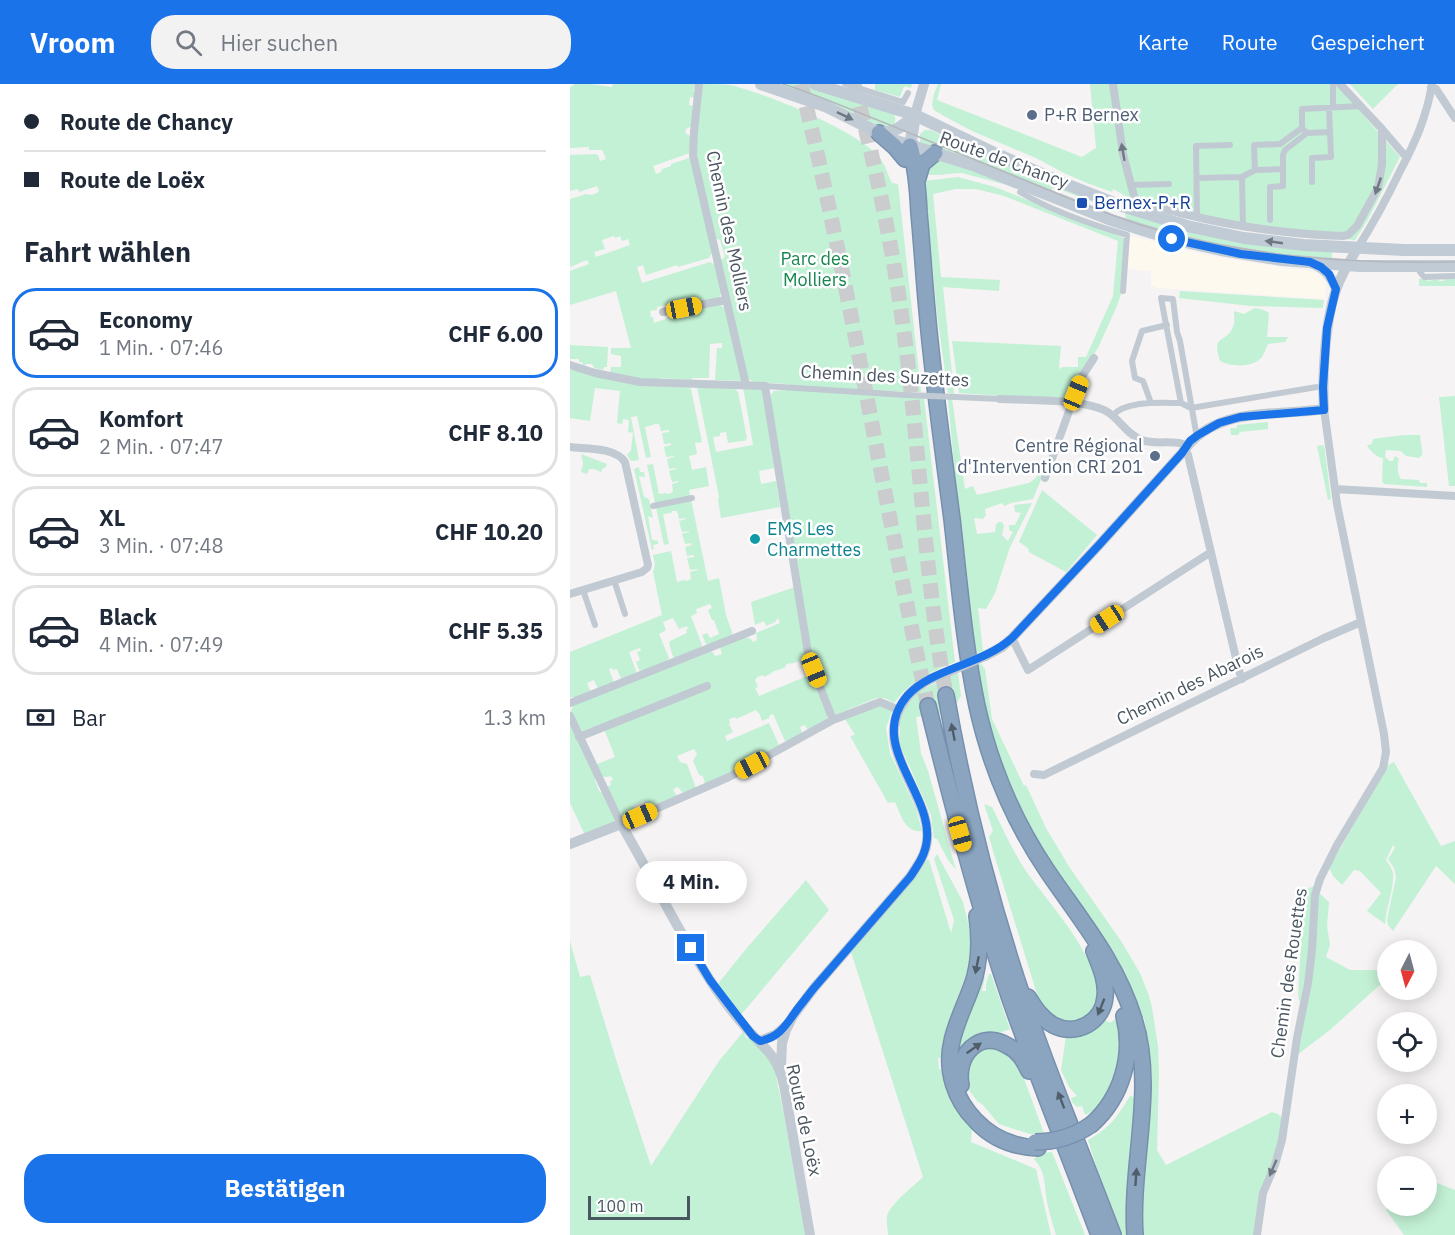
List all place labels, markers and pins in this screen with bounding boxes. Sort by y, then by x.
place label: P+R Bernex [1044,103,1139,126]
marker: P+R Bernex [1025,108,1039,122]
place label: Bernex-P+R [1094,191,1191,214]
marker: Bernex-P+R [1075,196,1089,210]
place label: Centre Régional d'Intervention CRI 201 [957,434,1143,478]
marker: Centre Régional d'Intervention CRI 201 [1148,449,1162,463]
place label: EMS Les Charmettes [767,517,861,561]
marker: EMS Les Charmettes [748,532,762,546]

